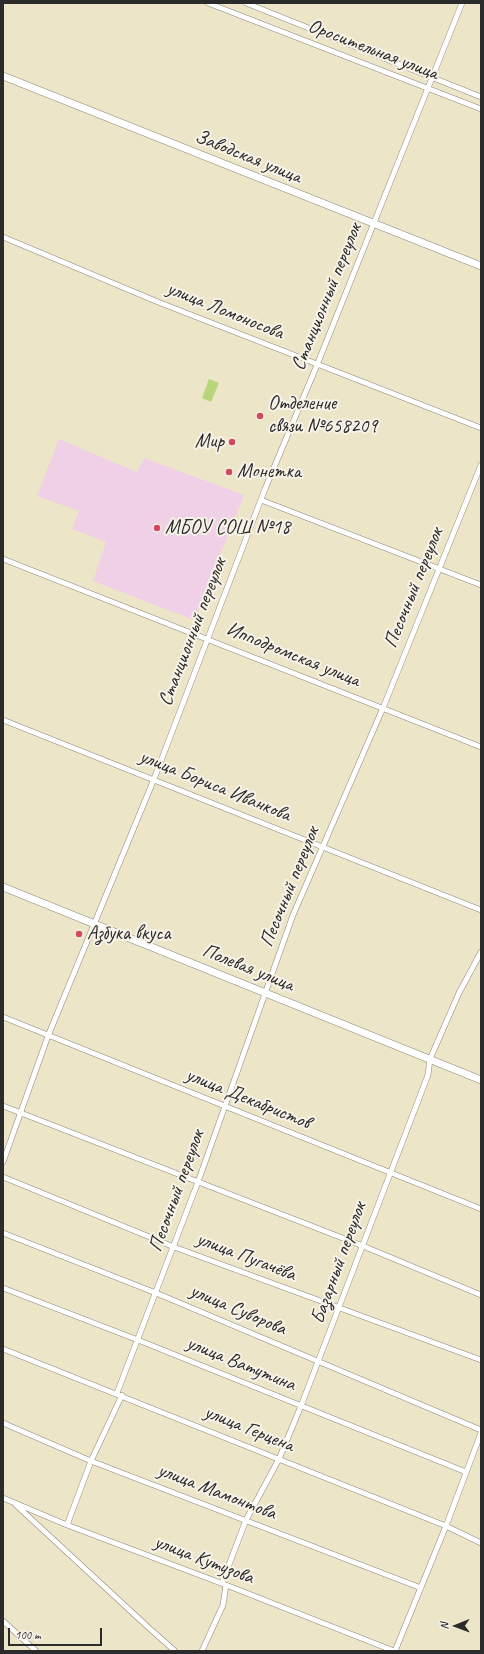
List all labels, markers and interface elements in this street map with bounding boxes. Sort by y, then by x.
street label: Оросительная улица [305,14,441,86]
street label: Заводская улица [191,125,305,189]
street label: Станционный переулок [287,220,367,374]
street label: улица Ломоносова [163,277,287,345]
place label: Отделение связи №658209 [268,392,377,439]
marker: Отделение связи №658209 [255,411,265,421]
place label: Мир [195,430,224,454]
marker: Мир [227,437,237,447]
place label: Монетка [237,460,301,484]
marker: Монетка [224,467,234,477]
place label: МБОУ СОШ №18 [165,516,290,540]
marker: МБОУ СОШ №18 [152,523,162,533]
street label: Песочный переулок [379,524,449,652]
street label: Станционный переулок [154,555,232,709]
street label: Ипподромская улица [223,617,363,693]
street label: улица Бориса Иванкова [136,745,294,827]
street label: Песочный переулок [255,823,325,951]
place label: Азбука вкуса [87,922,171,946]
marker: Азбука вкуса [74,929,84,939]
street label: Полевая улица [199,939,297,997]
street label: улица Декабристов [182,1063,314,1135]
street label: Песочный переулок [144,1127,210,1255]
street label: Базарный переулок [306,1199,372,1327]
street label: улица Пугачёва [193,1227,299,1287]
street label: улица Суворова [186,1279,290,1341]
street label: улица Ватутина [183,1331,299,1397]
street label: улица Герцена [201,1400,297,1458]
street label: улица Мамонтова [154,1458,280,1526]
street label: улица Кутузова [151,1530,257,1590]
north arrow [436,1606,476,1646]
scale bar [10,1620,104,1646]
text: N [437,1623,451,1630]
text: 100 m [15,1627,41,1643]

